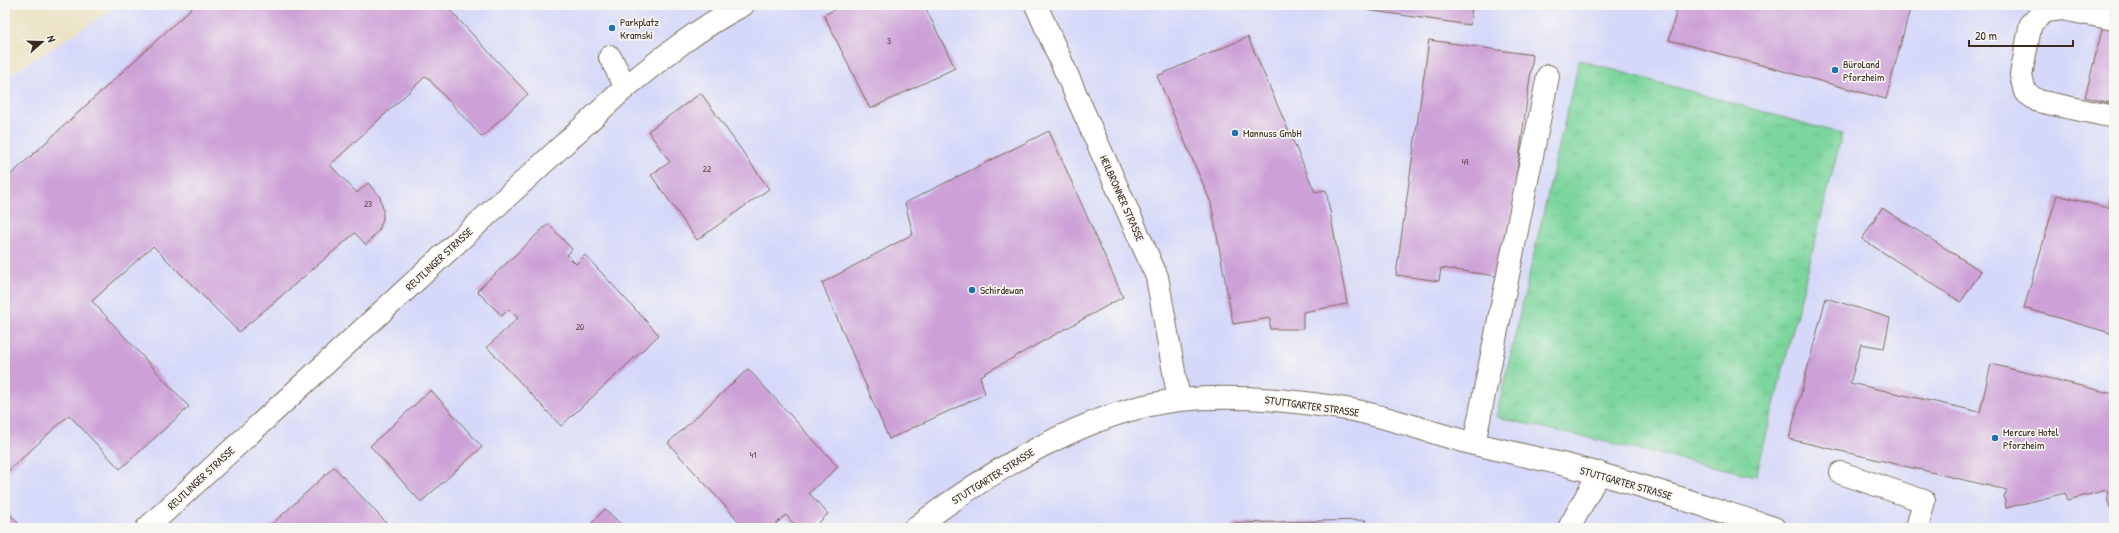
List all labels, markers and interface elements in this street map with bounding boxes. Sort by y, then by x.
place label: Parkplatz Kramski [620,15,659,42]
north arrow [22,22,62,62]
scale bar [1969,22,2073,48]
marker: Parkplatz Kramski [607,23,617,33]
text: 20 m [1975,27,1997,44]
text: N [44,33,59,44]
house number: 3 [887,35,891,47]
place label: BüroLand Pforzheim [1843,57,1885,84]
marker: BüroLand Pforzheim [1830,65,1840,75]
place label: Mannuss GmbH [1243,126,1302,140]
marker: Mannuss GmbH [1230,128,1240,138]
street label: HEILBRONNER STRASSE [1097,153,1147,243]
house number: 49 [1462,156,1469,168]
house number: 22 [703,163,712,175]
house number: 23 [364,198,372,210]
street label: REUTLINGER STRASSE [402,224,476,294]
place label: Schirdewan [980,283,1024,297]
marker: Schirdewan [967,285,977,295]
house number: 20 [576,321,584,333]
street label: STUTTGARTER STRASSE [1264,392,1360,420]
place label: Mercure Hotel Pforzheim [2003,425,2059,452]
marker: Mercure Hotel Pforzheim [1990,433,2000,443]
street label: REUTLINGER STRASSE [164,443,238,513]
street label: STUTTGARTER STRASSE [949,445,1037,507]
house number: 41 [750,449,756,461]
street label: STUTTGARTER STRASSE [1578,463,1674,503]

